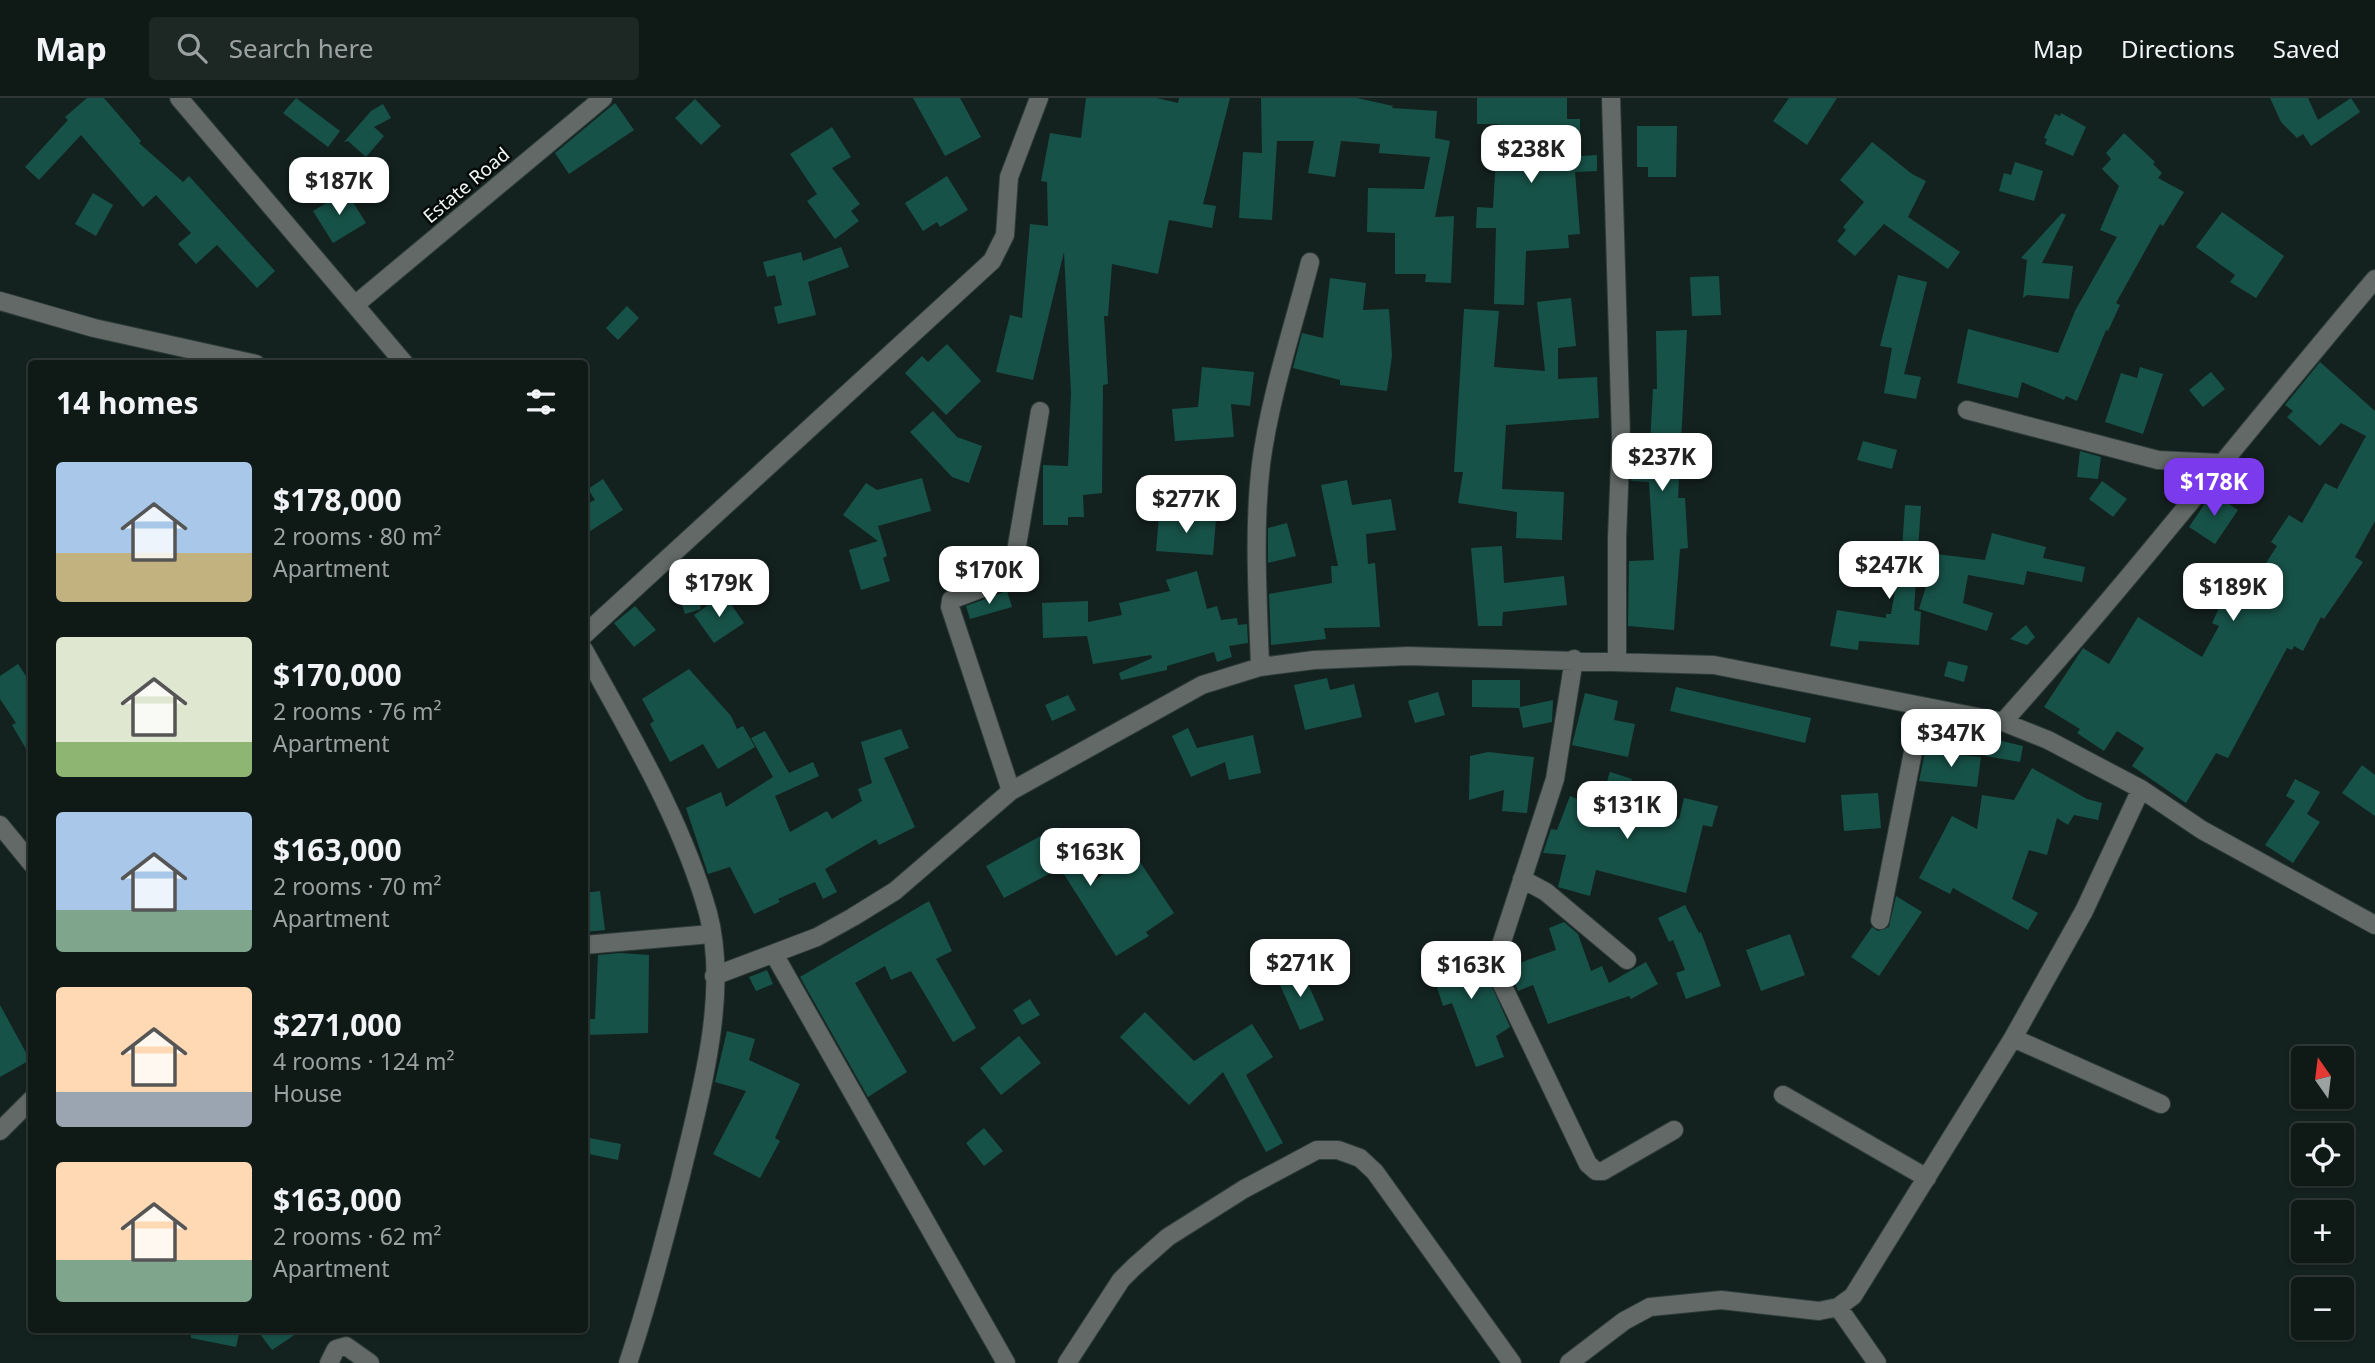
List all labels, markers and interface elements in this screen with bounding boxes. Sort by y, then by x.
search box [149,17,639,80]
text: Map [35,26,107,71]
icon: search [173,29,211,67]
text: Search here [229,30,373,66]
text: Map [2033,32,2083,65]
text: Directions [2121,32,2235,65]
text: Saved [2273,32,2340,65]
pin: $238K [1482,126,1580,185]
text: $238K [1497,132,1565,164]
street label: Estate Road [417,141,515,229]
pin: $187K [290,158,388,217]
text: $187K [305,164,373,196]
text: 14 homes [56,382,199,423]
icon: filters [522,383,560,421]
pin: $237K [1613,434,1711,493]
text: $237K [1628,440,1696,472]
pin: $178K [2165,458,2263,518]
text: $178K [2180,465,2248,497]
pin: $277K [1137,476,1235,535]
text: $178,000 [273,479,402,520]
text: $277K [1152,482,1220,514]
icon: home [112,490,196,574]
text: 2 rooms · 80 m² [273,520,442,552]
pin: $247K [1840,542,1938,601]
pin: $170K [940,546,1038,606]
text: $247K [1855,548,1923,580]
text: Apartment [273,552,390,584]
text: $170K [955,553,1023,585]
pin: $179K [670,560,768,619]
pin: $189K [2184,564,2282,623]
text: $179K [685,566,753,598]
text: $189K [2199,570,2267,602]
text: $170,000 [273,654,402,695]
icon: home [112,665,196,749]
text: 2 rooms · 76 m² [273,695,442,727]
pin: $347K [1902,710,2000,769]
text: $347K [1917,716,1985,748]
text: Apartment [273,727,390,759]
pin: $131K [1578,782,1676,841]
text: $131K [1593,788,1661,820]
pin: $163K [1041,828,1139,888]
text: $163,000 [273,829,402,870]
text: $163K [1056,835,1124,867]
icon: home [112,840,196,924]
text: 2 rooms · 70 m² [273,870,442,902]
text: Apartment [273,902,390,934]
pin: $271K [1251,940,1349,999]
pin: $163K [1422,942,1520,1001]
text: $271K [1266,946,1334,978]
text: $163K [1437,948,1505,980]
text: $271,000 [273,1004,402,1045]
icon: home [112,1015,196,1099]
text: 4 rooms · 124 m² [273,1045,455,1077]
north arrow [2291,1046,2354,1110]
map controls [2291,1046,2354,1340]
text: House [273,1077,342,1109]
button: locate [2291,1123,2354,1186]
text: $163,000 [273,1179,402,1220]
icon: home [112,1190,196,1274]
button: + [2291,1200,2354,1263]
text: 2 rooms · 62 m² [273,1220,442,1252]
text: Apartment [273,1252,390,1284]
button: − [2291,1277,2354,1340]

